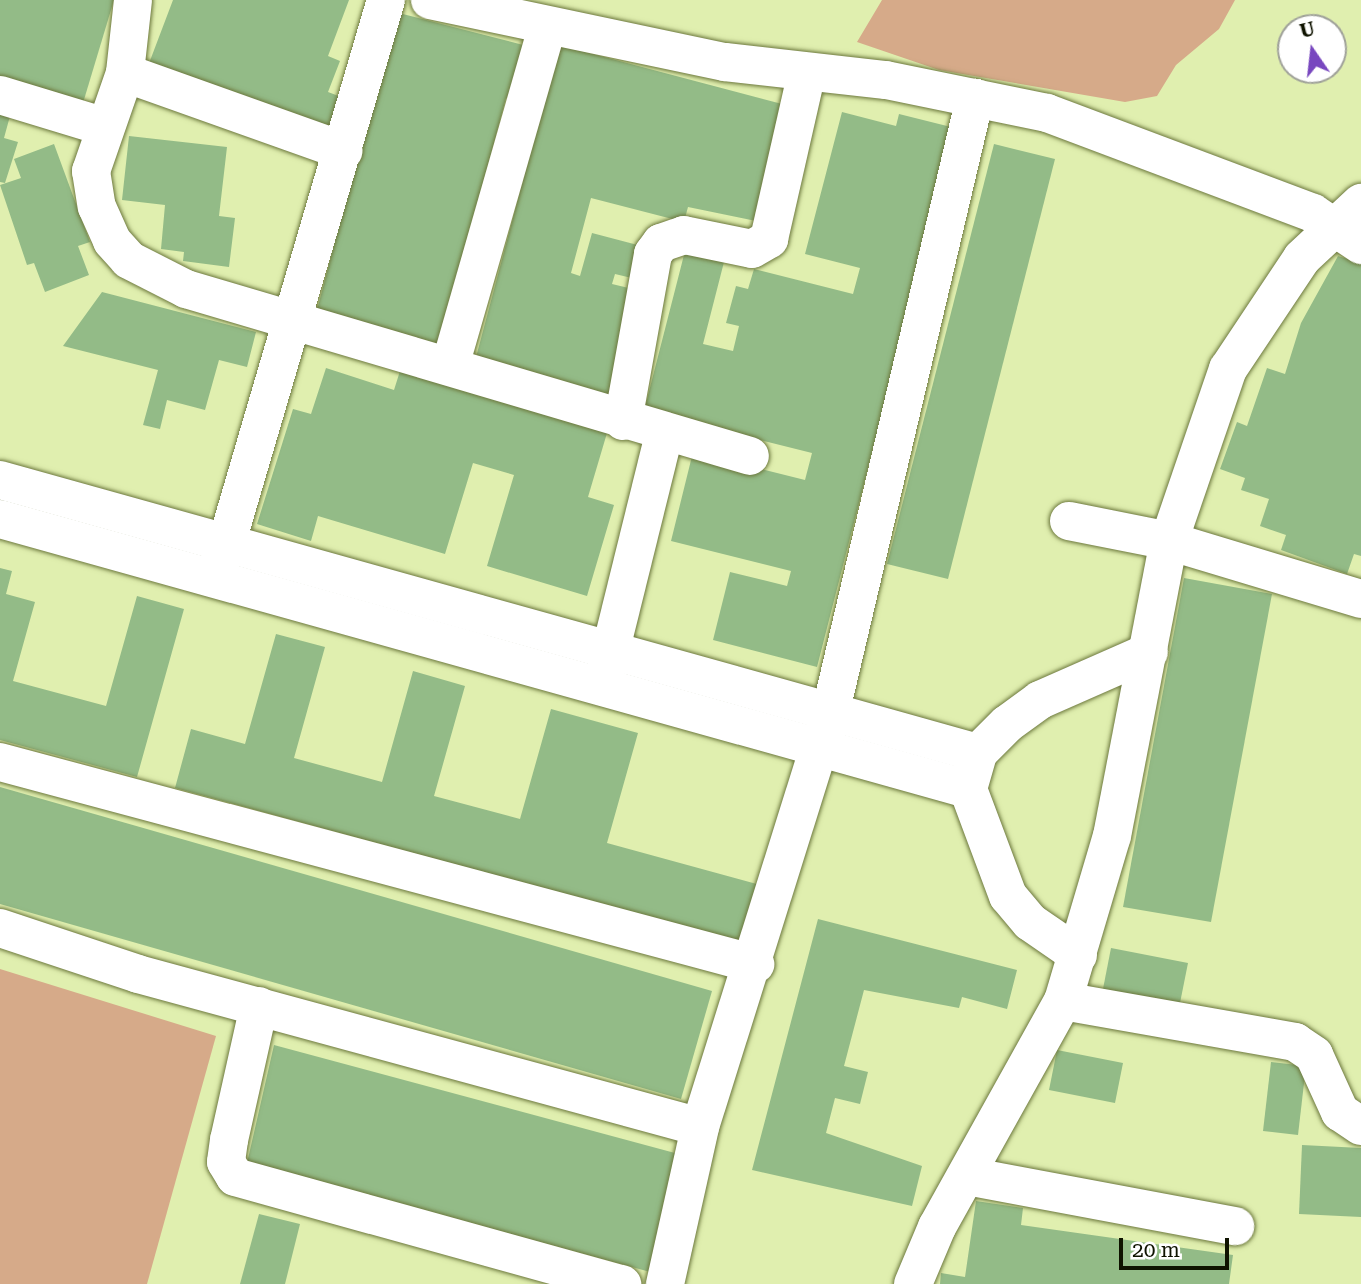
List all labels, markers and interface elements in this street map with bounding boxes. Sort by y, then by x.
north arrow [1277,14,1347,84]
text: U [1297,17,1317,43]
scale bar [1123,1224,1233,1268]
text: 20 m [1132,1238,1180,1262]

